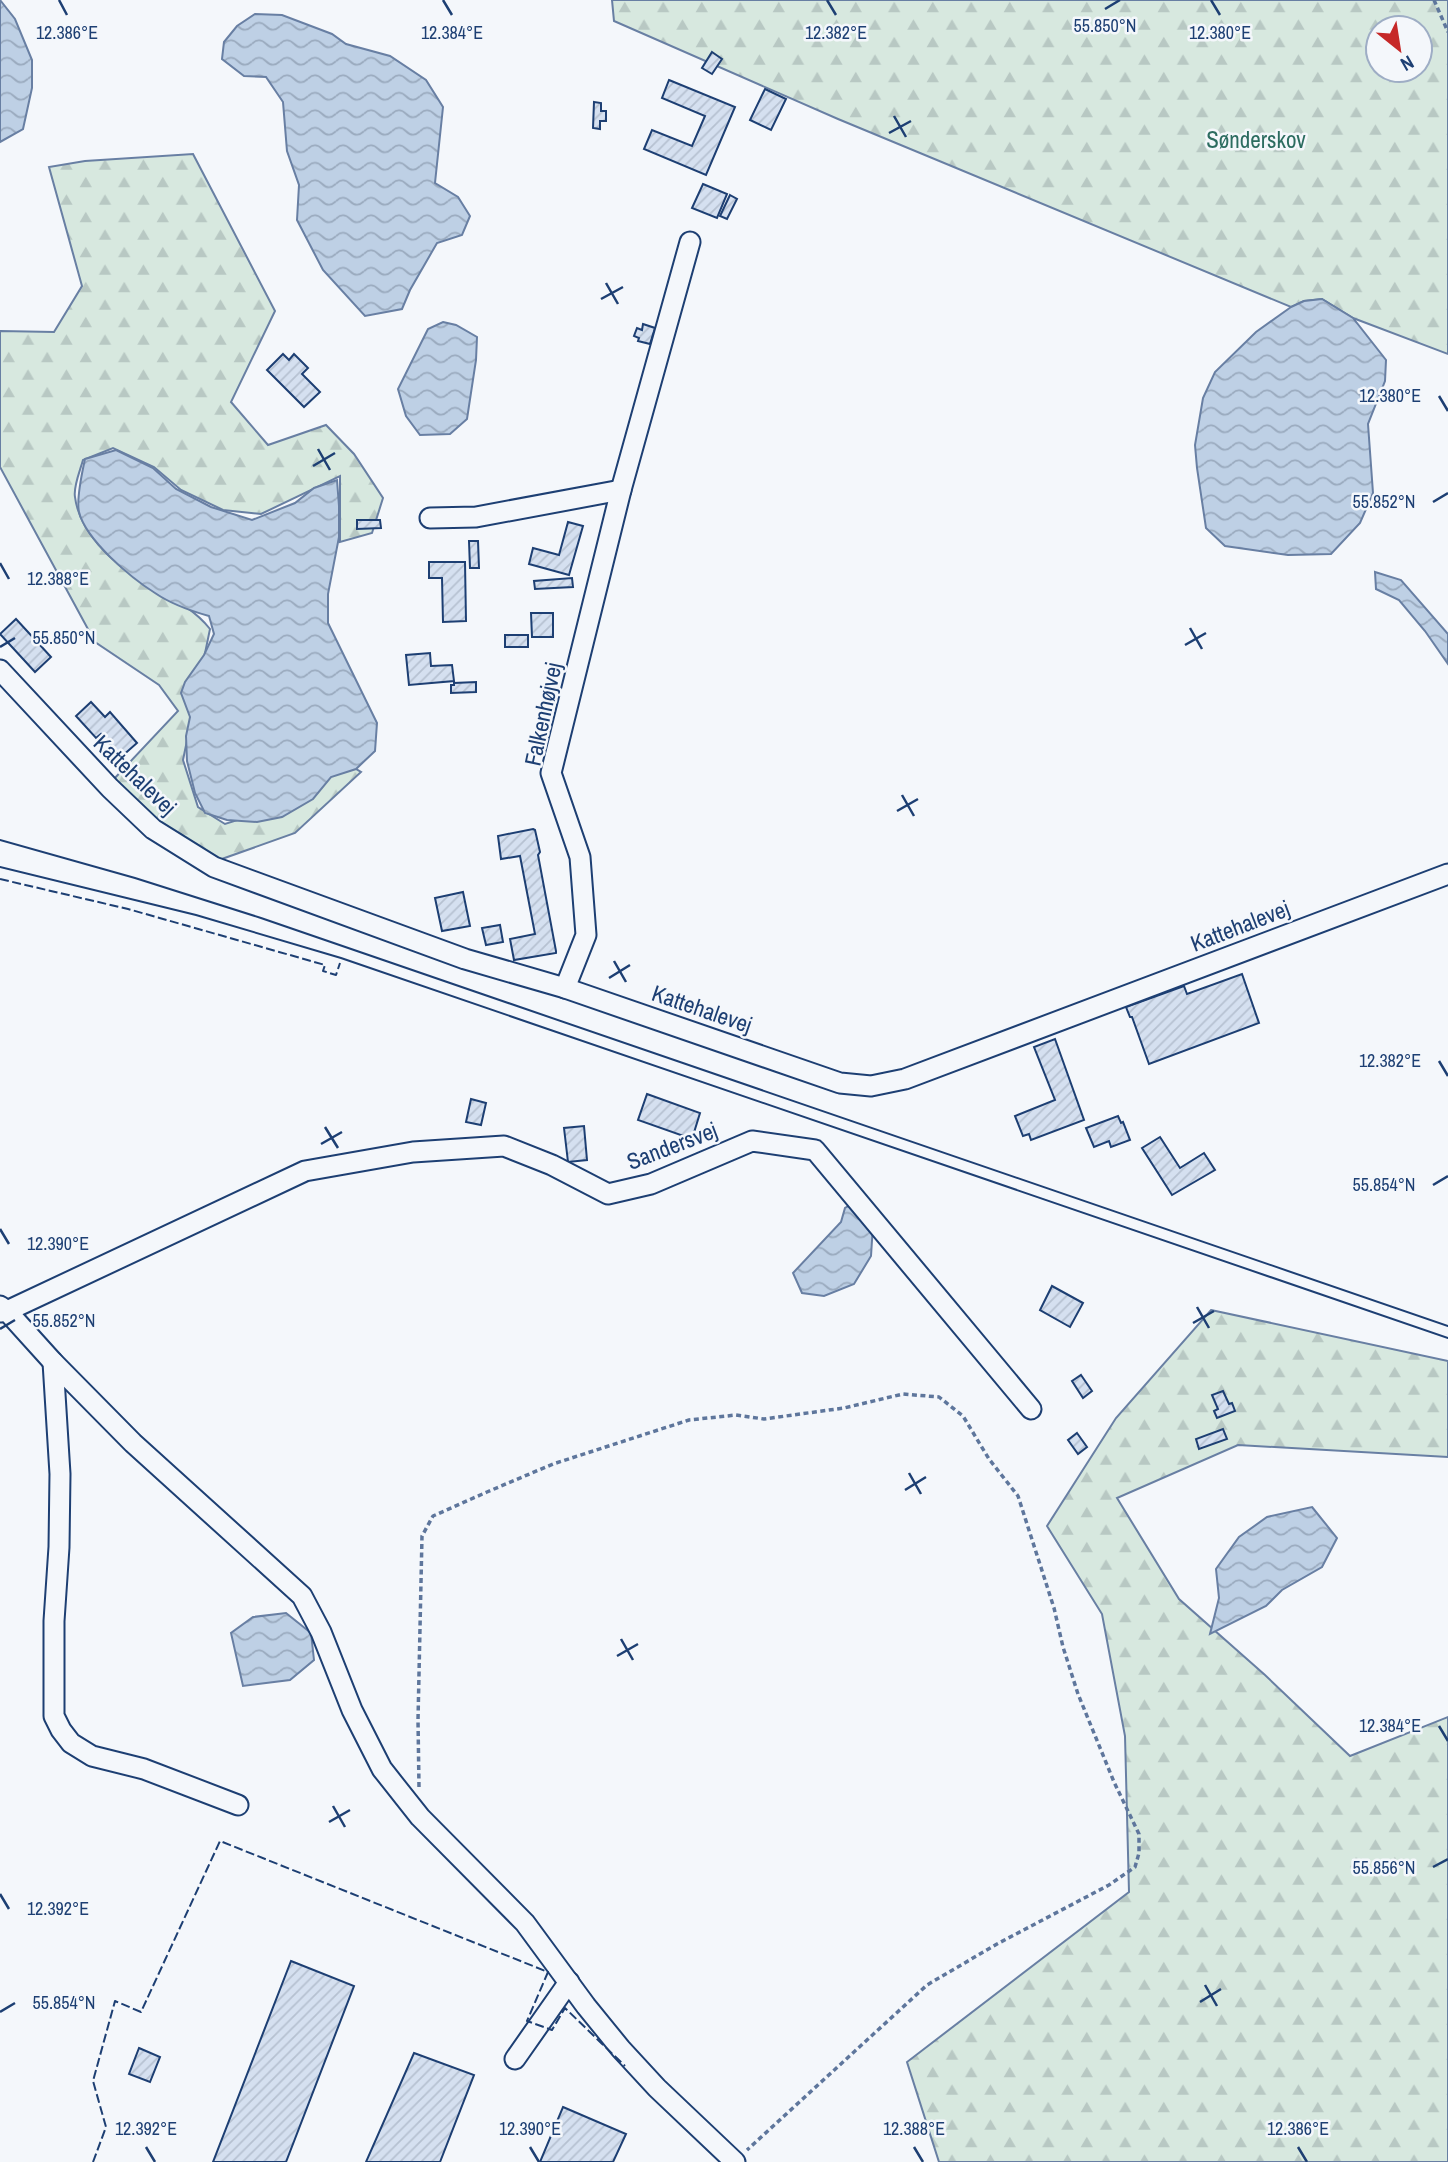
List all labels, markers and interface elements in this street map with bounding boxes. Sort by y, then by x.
text: 55.850°N [1074,13,1137,38]
north arrow [1364,14,1434,84]
text: 12.386°E [36,20,98,45]
text: 12.384°E [421,20,483,45]
text: 12.382°E [805,20,867,45]
text: 12.380°E [1189,20,1251,45]
text: N [1396,50,1419,78]
park label: Sønderskov [1206,124,1306,155]
text: 12.380°E [1359,383,1421,408]
text: 55.852°N [1353,489,1416,514]
text: 12.388°E [27,566,89,591]
text: 55.850°N [33,625,96,650]
street label: Falkenhøjvej [516,659,569,768]
street label: Kattehalevej [87,727,183,822]
street label: Kattehalevej [1186,892,1294,959]
street label: Kattehalevej [648,977,756,1040]
text: 12.382°E [1359,1048,1421,1073]
street label: Sandersvej [622,1114,721,1177]
text: 55.854°N [1353,1172,1416,1197]
text: 12.390°E [27,1231,89,1256]
text: 55.852°N [33,1308,96,1333]
text: 12.384°E [1359,1713,1421,1738]
text: 55.856°N [1353,1855,1416,1880]
text: 12.392°E [27,1896,89,1921]
text: 55.854°N [33,1990,96,2015]
text: 12.392°E [115,2116,177,2141]
text: 12.390°E [499,2116,561,2141]
text: 12.388°E [883,2116,945,2141]
text: 12.386°E [1267,2116,1329,2141]

